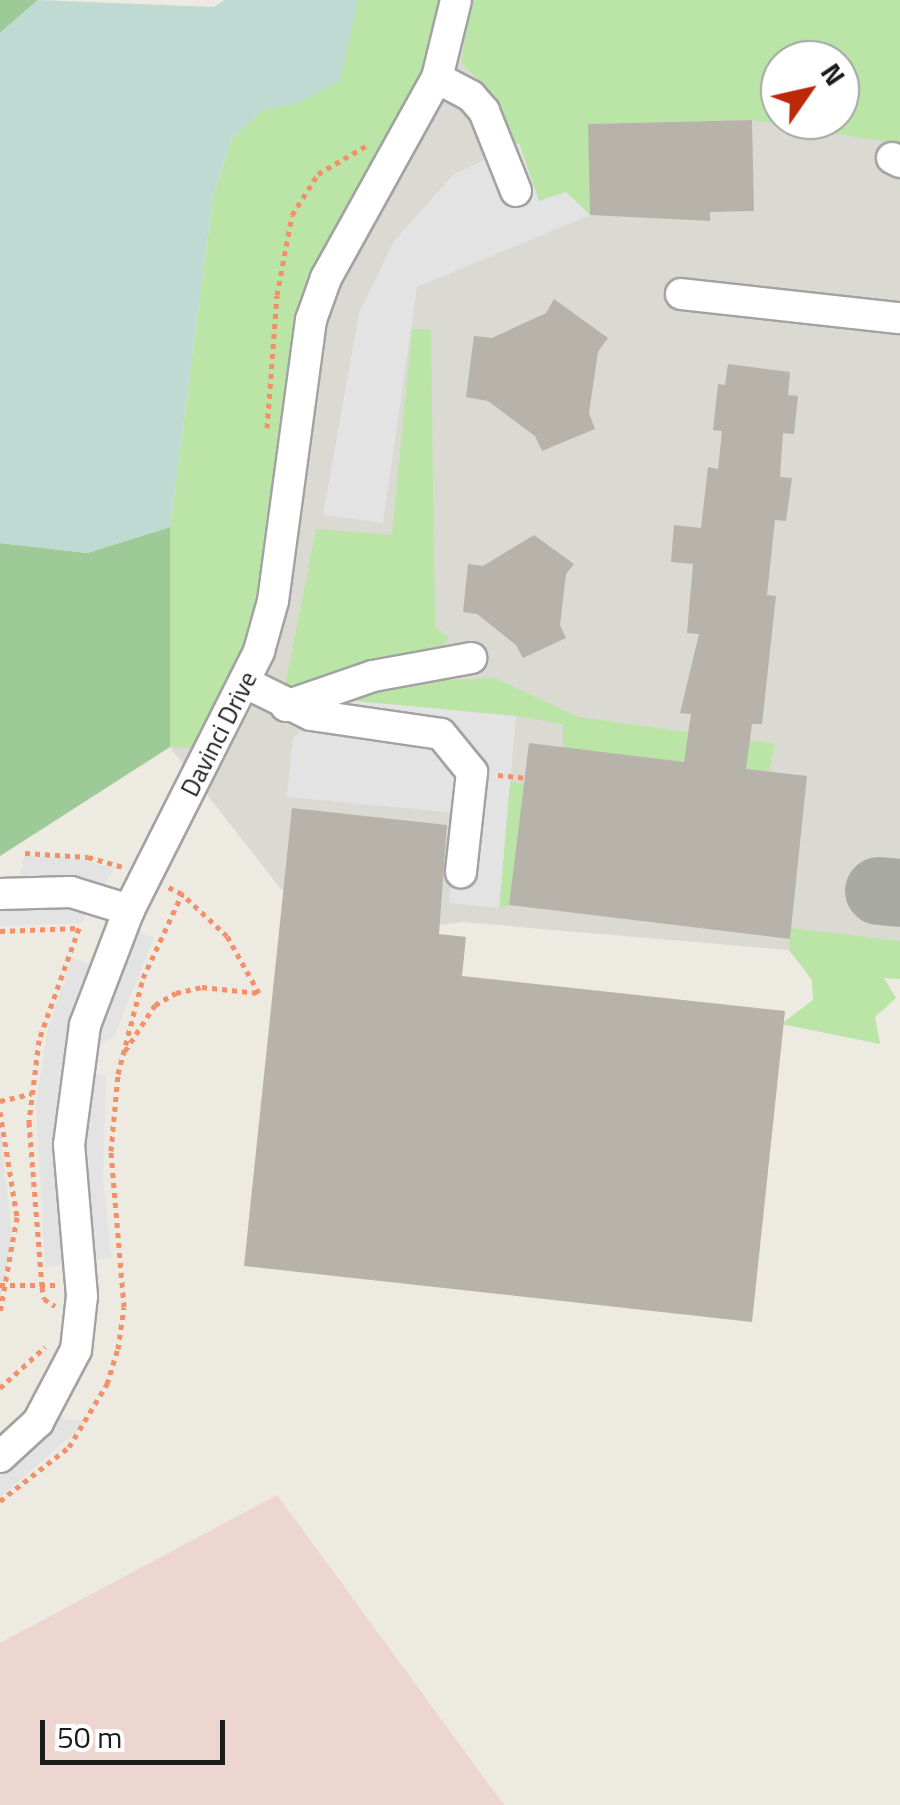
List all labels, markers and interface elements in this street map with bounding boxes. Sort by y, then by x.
north arrow [760,40,860,140]
text: N [810,54,857,94]
street label: Davinci Drive [175,667,263,801]
scale bar [45,1700,230,1762]
text: 50 m [57,1714,122,1760]

